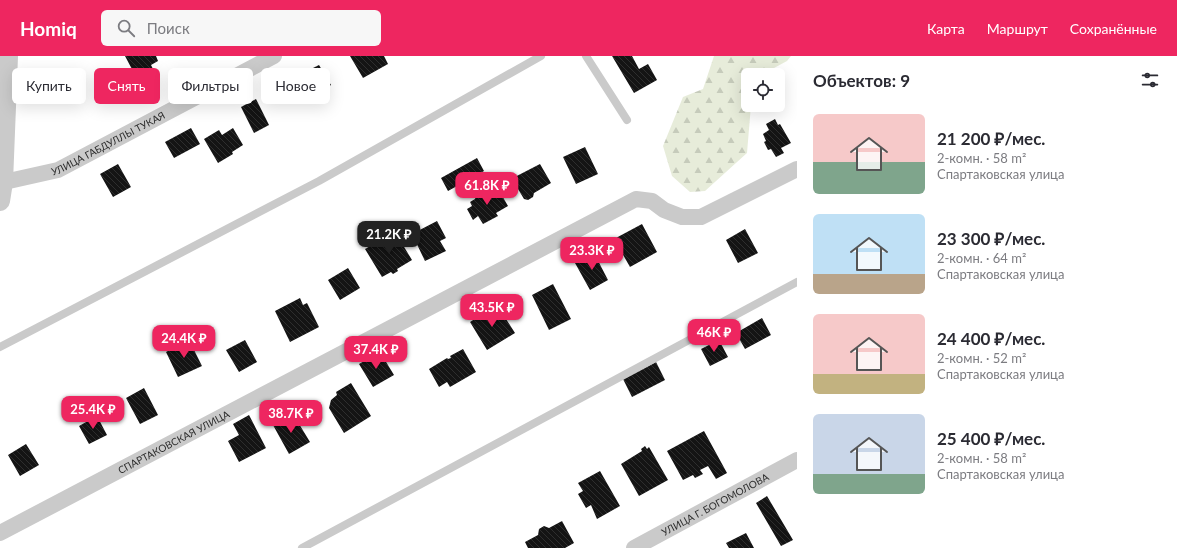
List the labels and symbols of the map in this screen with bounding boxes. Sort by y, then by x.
street label: УЛИЦА ГАБДУЛЛЫ ТУКАЯ [50,109,167,177]
pin: 61.8K ₽ [450,172,524,206]
pin: 21.2K ₽ [352,221,426,255]
pin: 23.3K ₽ [555,237,629,271]
pin: 43.5K ₽ [455,294,529,328]
pin: 46K ₽ [686,319,742,353]
pin: 24.4K ₽ [147,325,221,359]
pin: 37.4K ₽ [339,336,413,370]
pin: 25.4K ₽ [56,396,130,430]
pin: 38.7K ₽ [254,400,328,434]
street label: СПАРТАКОВСКАЯ УЛИЦА [116,408,232,476]
street label: УЛИЦА Г. БОГОМОЛОВА [659,470,771,538]

